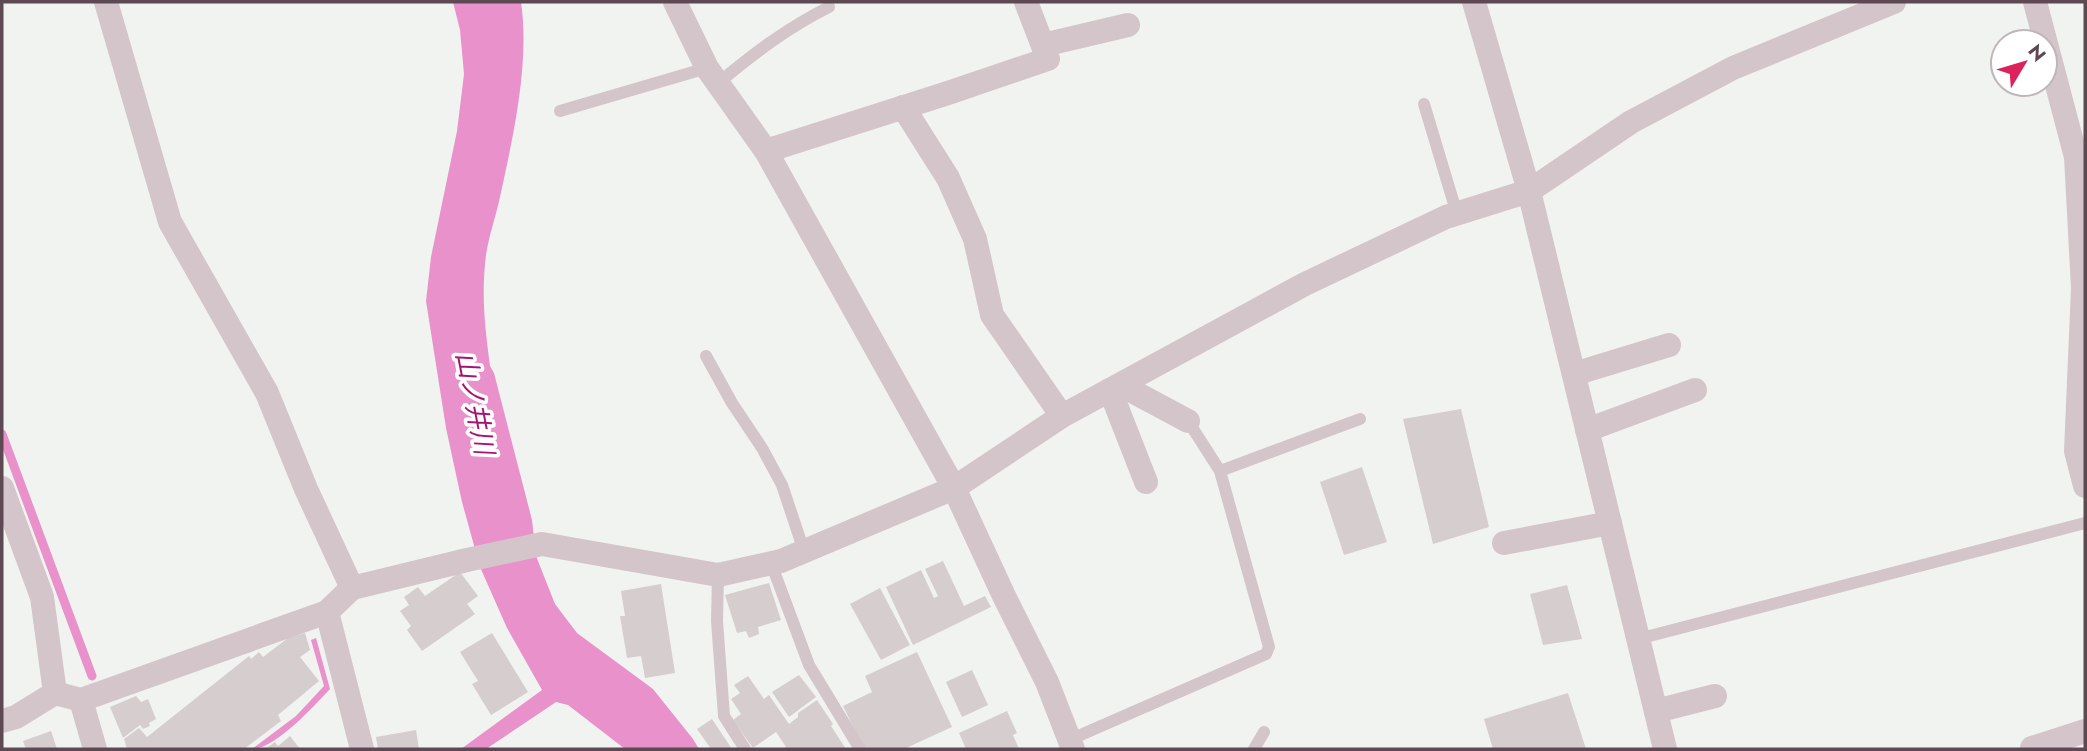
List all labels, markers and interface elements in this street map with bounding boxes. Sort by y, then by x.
north arrow [1989,28,2059,98]
text: N [2022,39,2052,67]
water label: 山ノ井川 [446,348,504,461]

